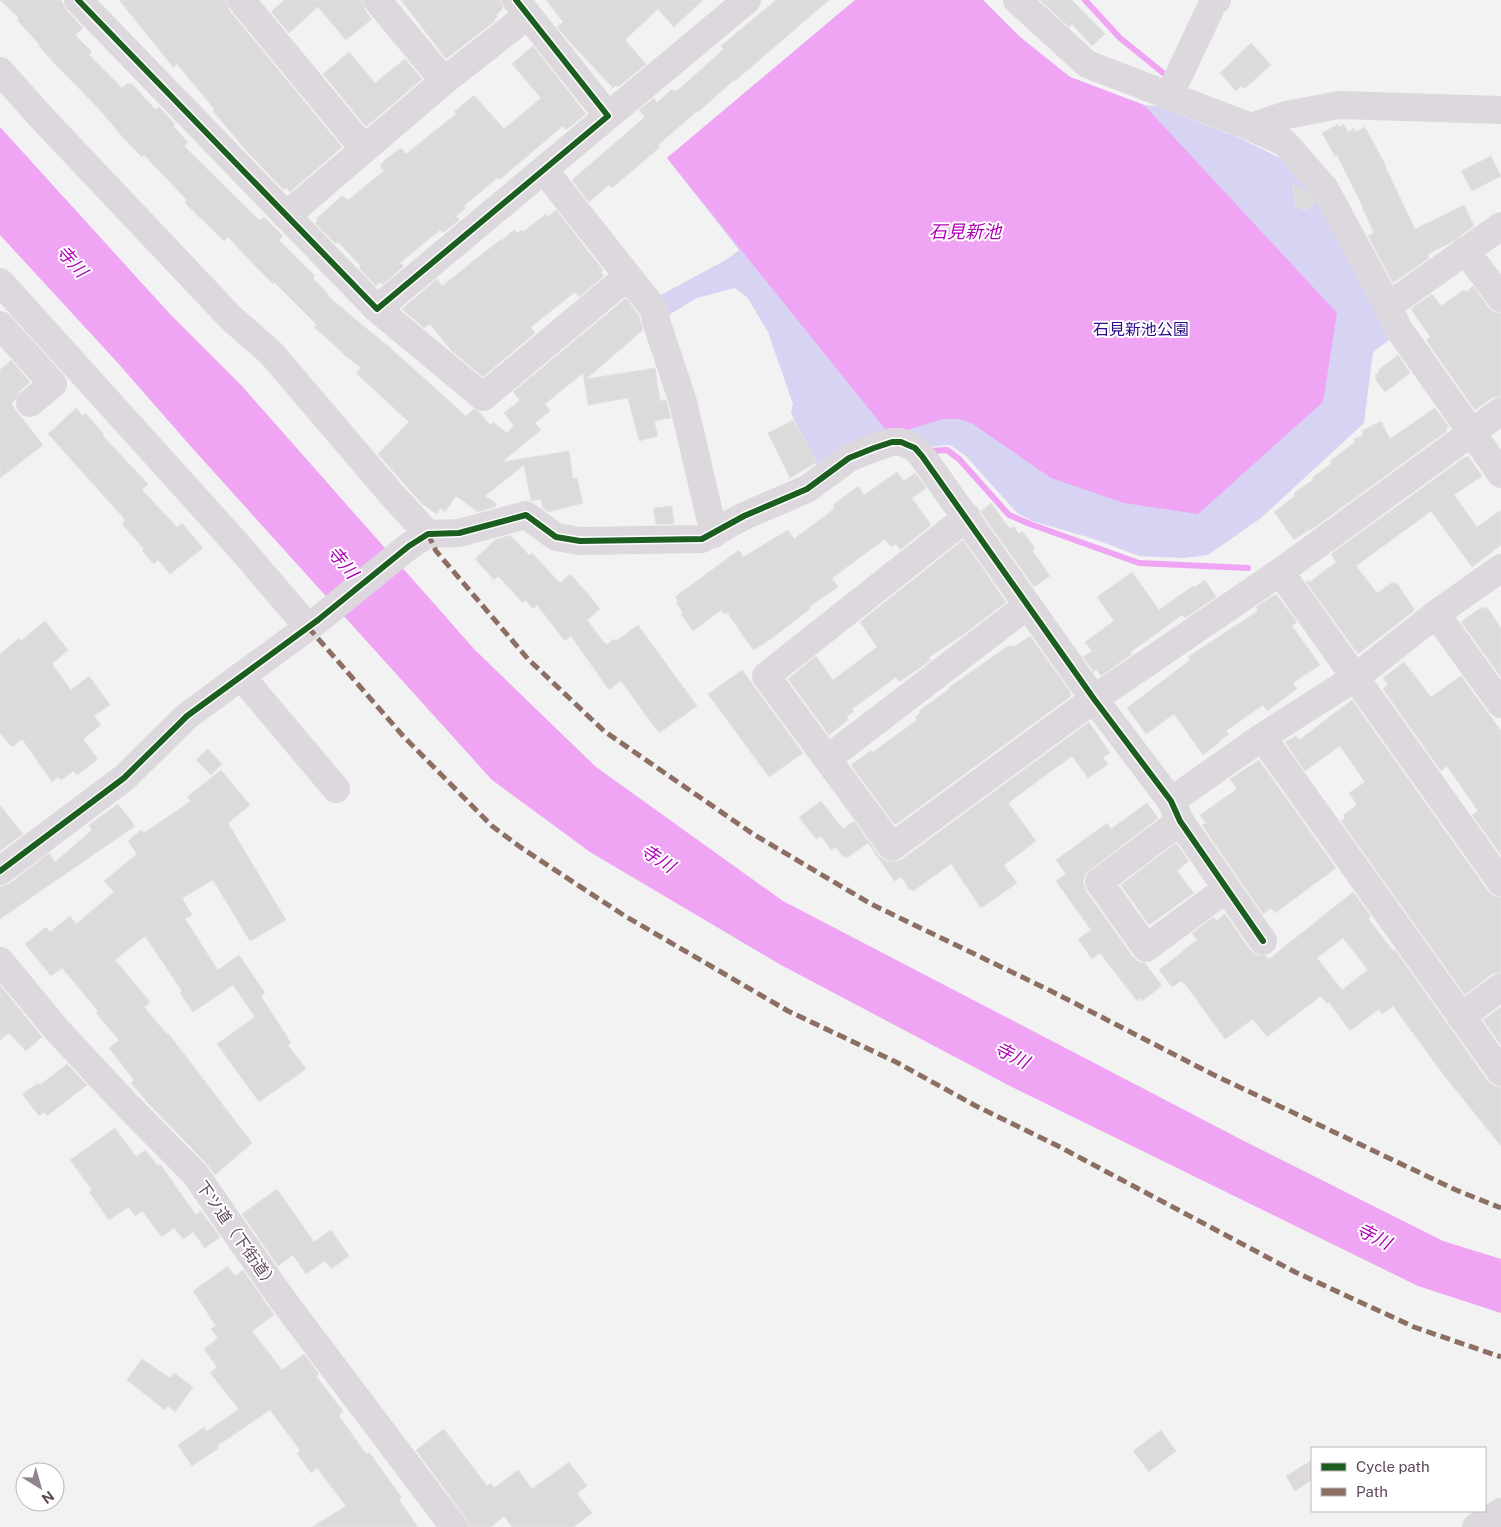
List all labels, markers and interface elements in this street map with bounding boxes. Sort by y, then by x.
water label: 石見新池 [929,221,1003,242]
water label: 寺川 [52,241,93,283]
park label: 石見新池公園 [1093,320,1189,339]
water label: 寺川 [323,541,364,584]
water label: 寺川 [637,839,680,878]
water label: 寺川 [991,1037,1035,1073]
street label: 下ツ道（下街道） [193,1177,281,1293]
water label: 寺川 [1353,1218,1397,1254]
legend [1311,1447,1486,1512]
text: Cycle path [1356,1458,1430,1475]
north arrow [15,1462,65,1512]
text: Path [1356,1483,1388,1500]
text: N [39,1488,57,1507]

